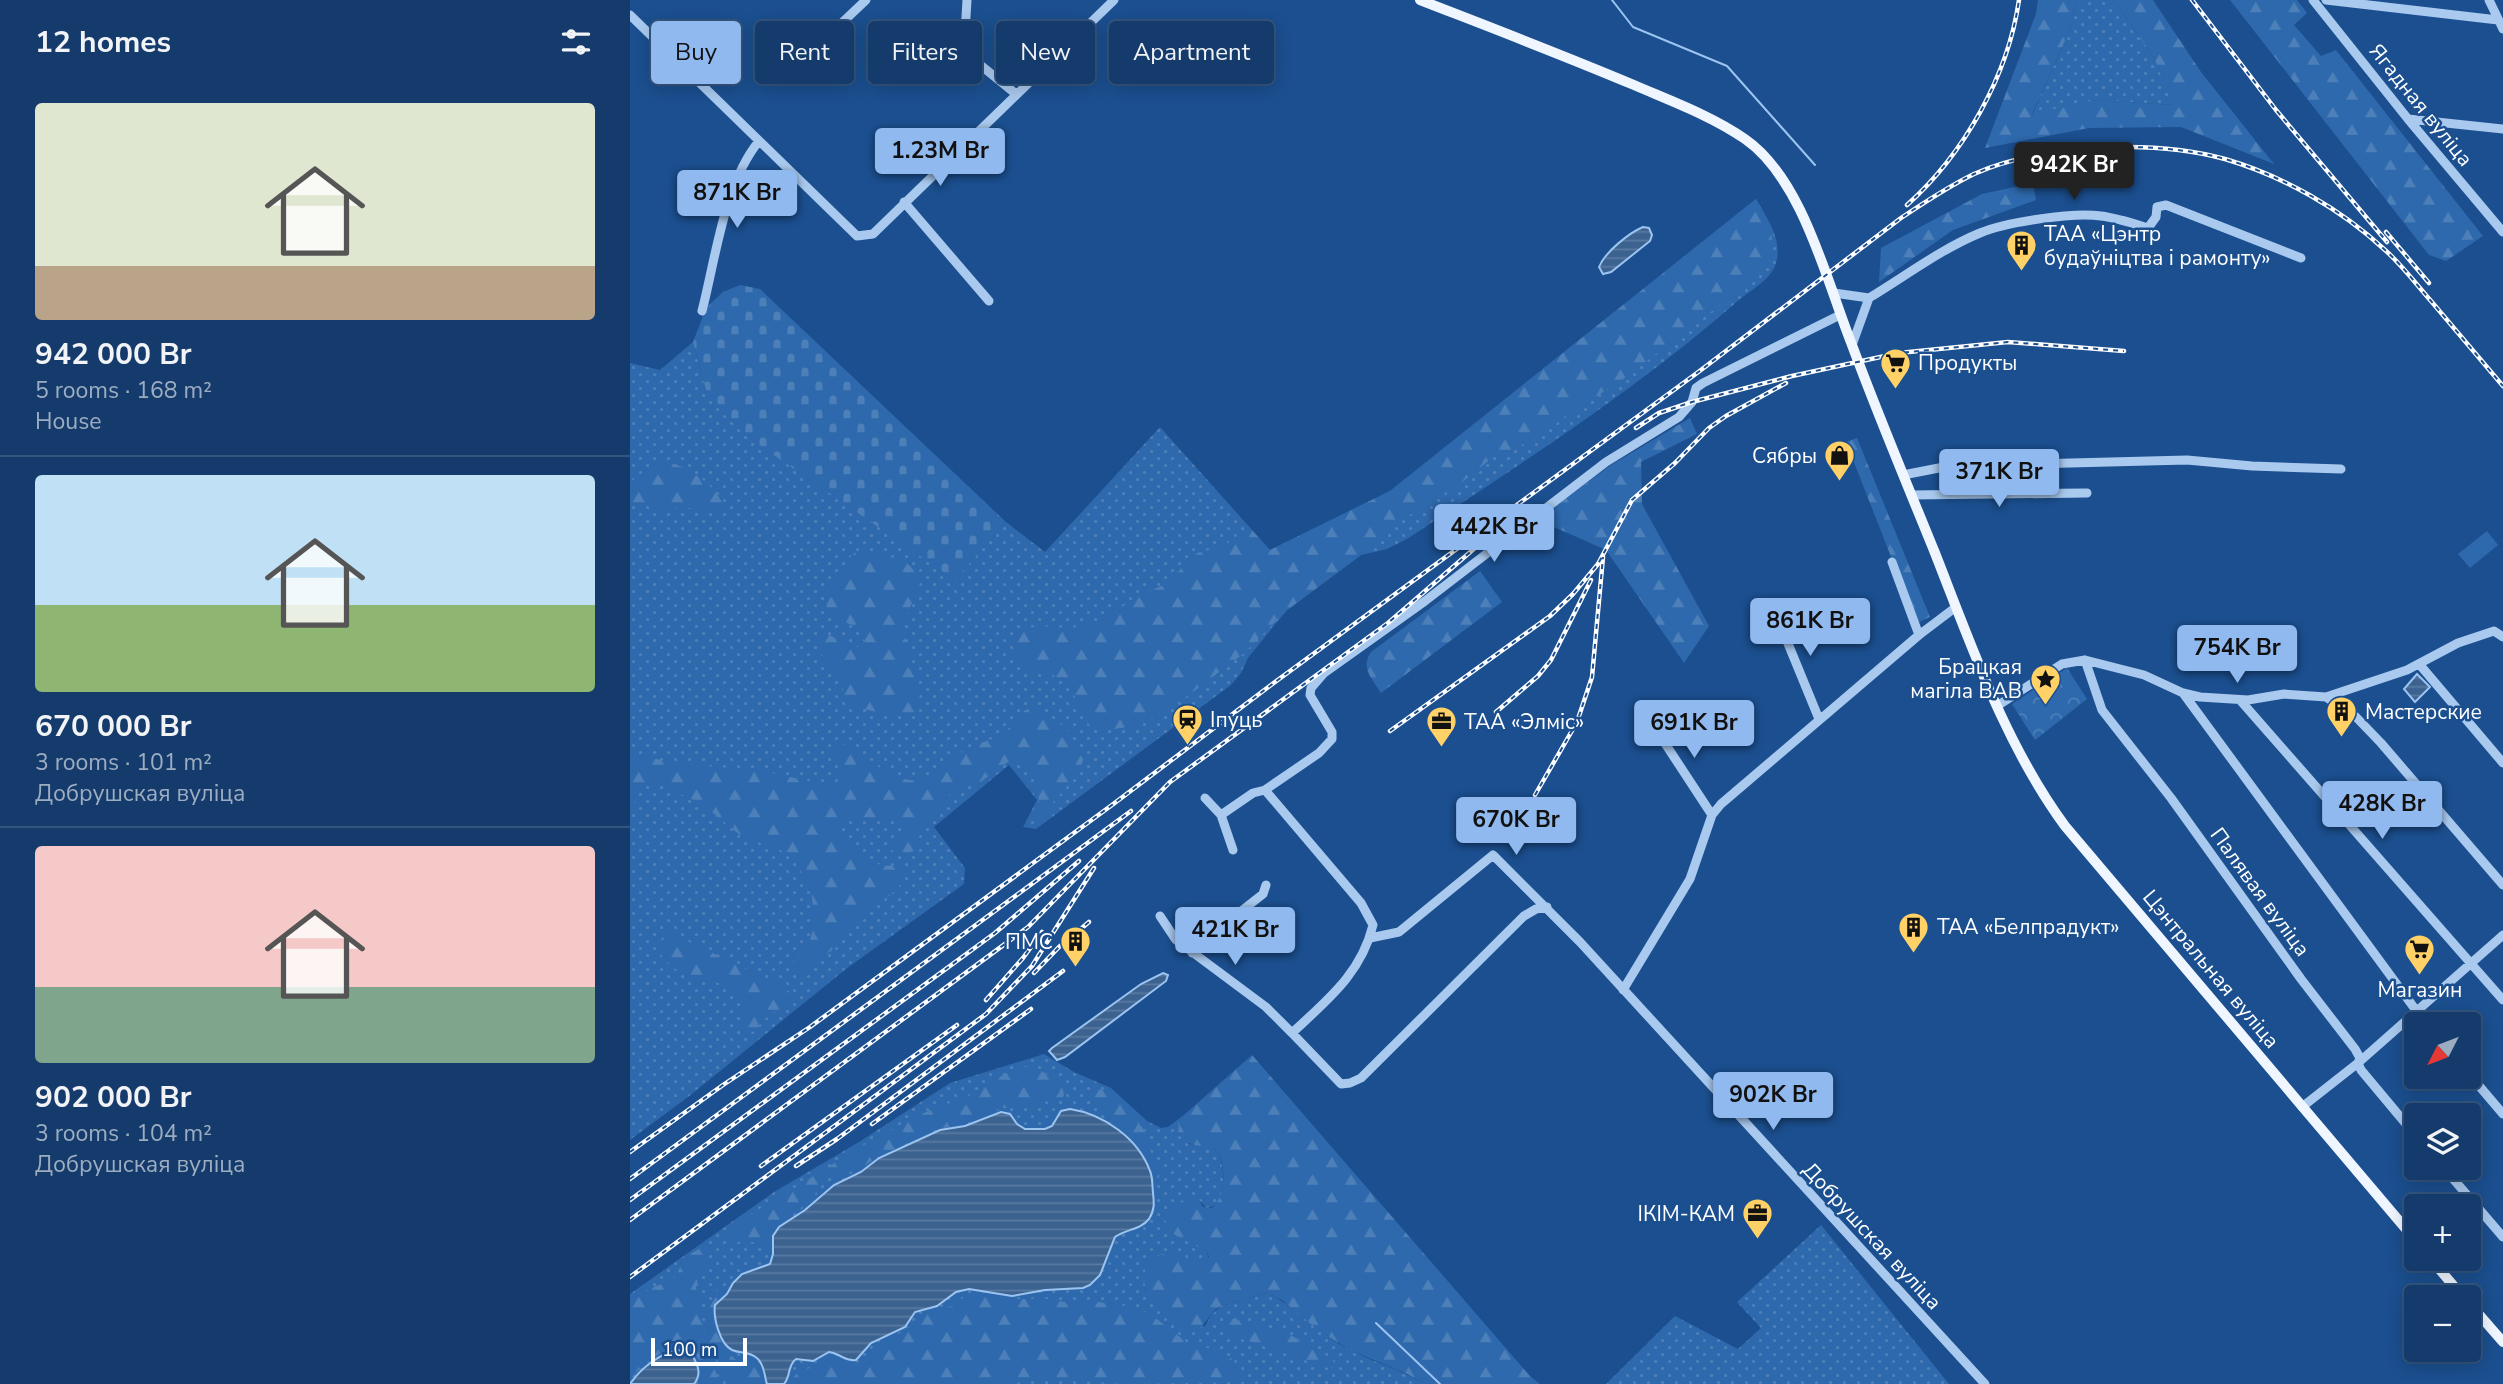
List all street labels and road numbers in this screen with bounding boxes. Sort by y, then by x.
street label: Ягадная вуліца [2363,38,2479,172]
street label: Палявая вуліца [2204,822,2316,962]
street label: Цэнтральная вуліца [2136,884,2286,1054]
street label: Добрушская вуліца [1796,1156,1948,1316]

